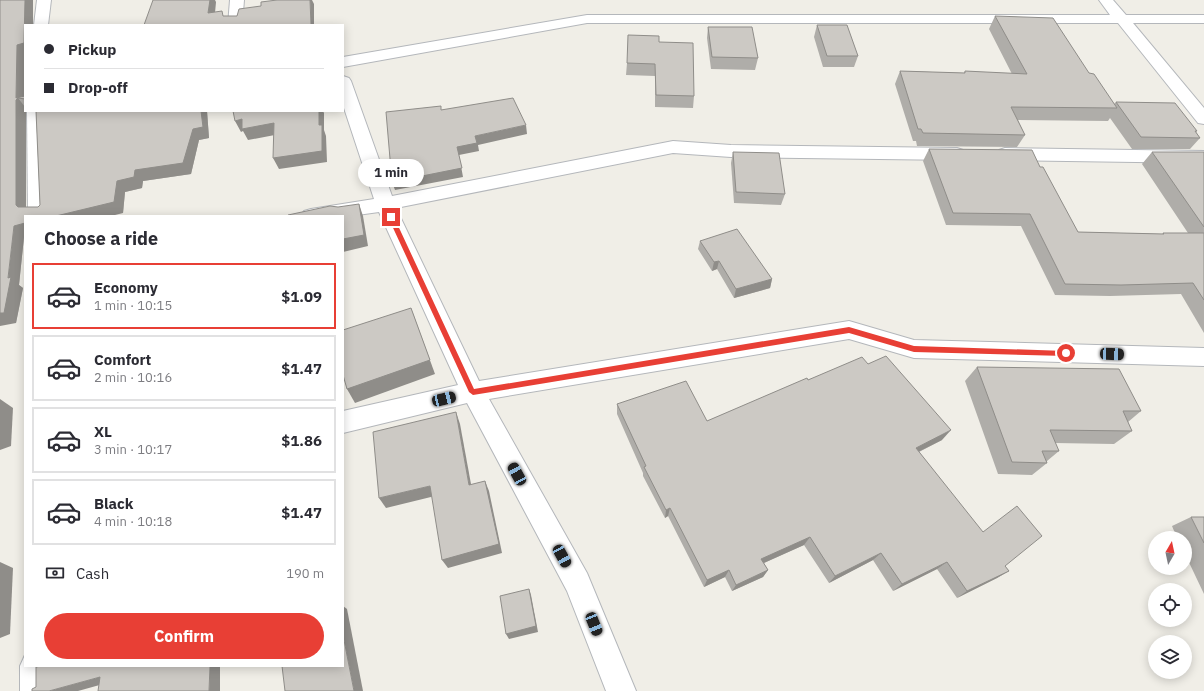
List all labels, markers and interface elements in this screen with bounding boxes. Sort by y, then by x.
text: Pickup [68,40,116,59]
text: Drop-off [68,78,128,97]
callout: 1 min [358,159,424,187]
text: 1 min [374,164,408,181]
route end [382,208,400,226]
text: Choose a ride [44,227,158,250]
icon: car [46,278,82,314]
text: Economy [94,278,158,297]
text: $1.09 [281,287,322,306]
text: 1 min · 10:15 [94,297,172,314]
route start [1057,344,1075,362]
car [1100,348,1124,360]
icon: car [46,350,82,386]
text: Comfort [94,350,151,369]
text: $1.47 [281,359,322,378]
text: 2 min · 10:16 [94,369,172,386]
car [431,390,457,408]
icon: car [46,422,82,458]
text: XL [94,422,112,441]
text: $1.86 [281,431,322,450]
text: 3 min · 10:17 [94,441,172,458]
car [506,461,528,487]
icon: car [46,494,82,530]
text: Black [94,494,134,513]
text: $1.47 [281,503,322,522]
text: 4 min · 10:18 [94,513,172,530]
north arrow [1148,531,1192,575]
map controls [1148,531,1192,679]
car [551,543,573,569]
icon: cash [44,562,66,584]
text: Cash [76,564,109,583]
text: 190 m [286,565,324,582]
button: locate [1148,583,1192,627]
car [584,611,604,637]
button: Confirm [44,613,324,659]
button: layers [1148,635,1192,679]

